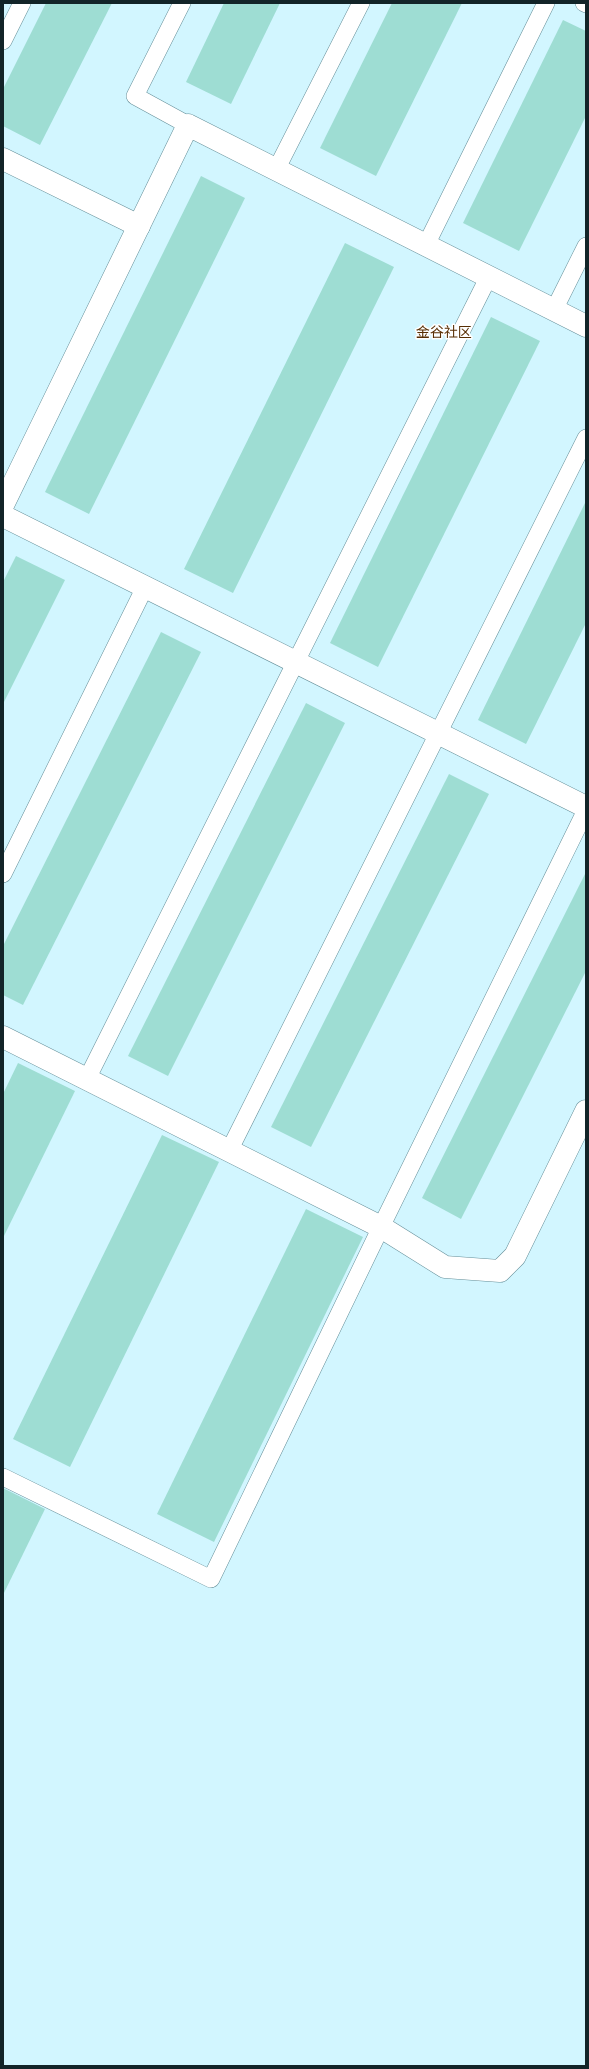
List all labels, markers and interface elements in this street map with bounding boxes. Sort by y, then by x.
district label: 金谷社区 [416,324,472,340]

